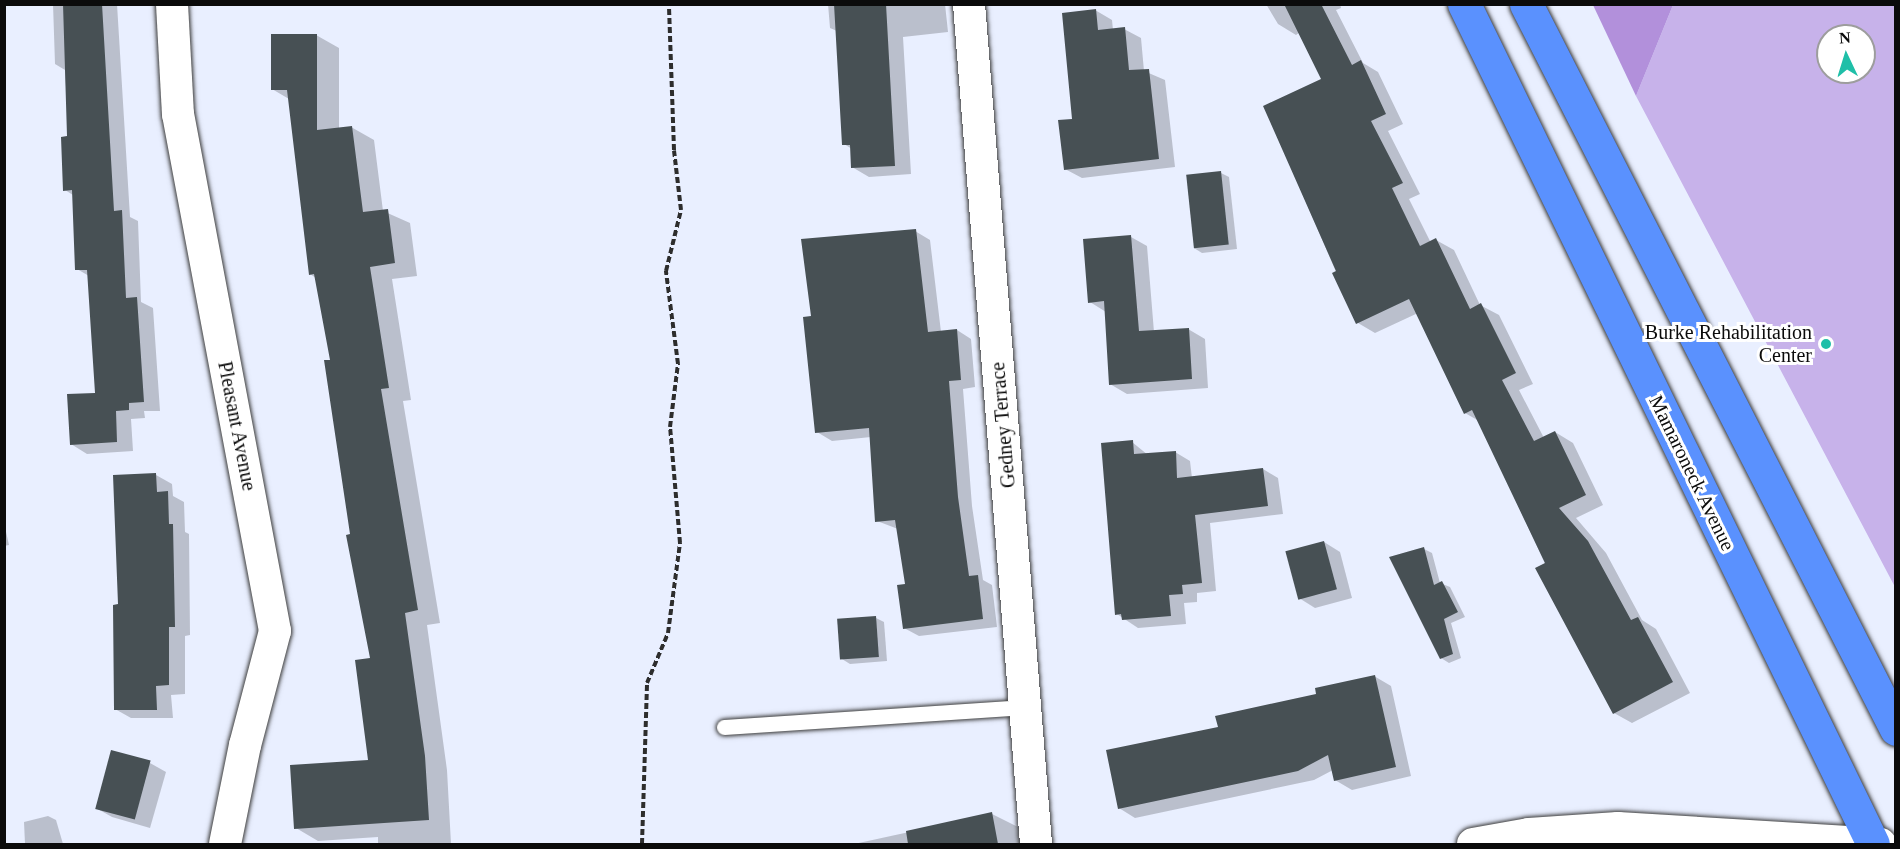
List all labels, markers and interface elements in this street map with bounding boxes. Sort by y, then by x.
north arrow [1816,24,1876,84]
text: N [1838,29,1851,46]
place label: Burke Rehabilitation Center [1645,320,1812,367]
marker: Burke Rehabilitation Center [1817,335,1835,353]
street label: Pleasant Avenue [213,359,261,493]
street label: Gedney Terrace [986,361,1020,489]
street label: Mamaroneck Avenue [1644,391,1740,555]

